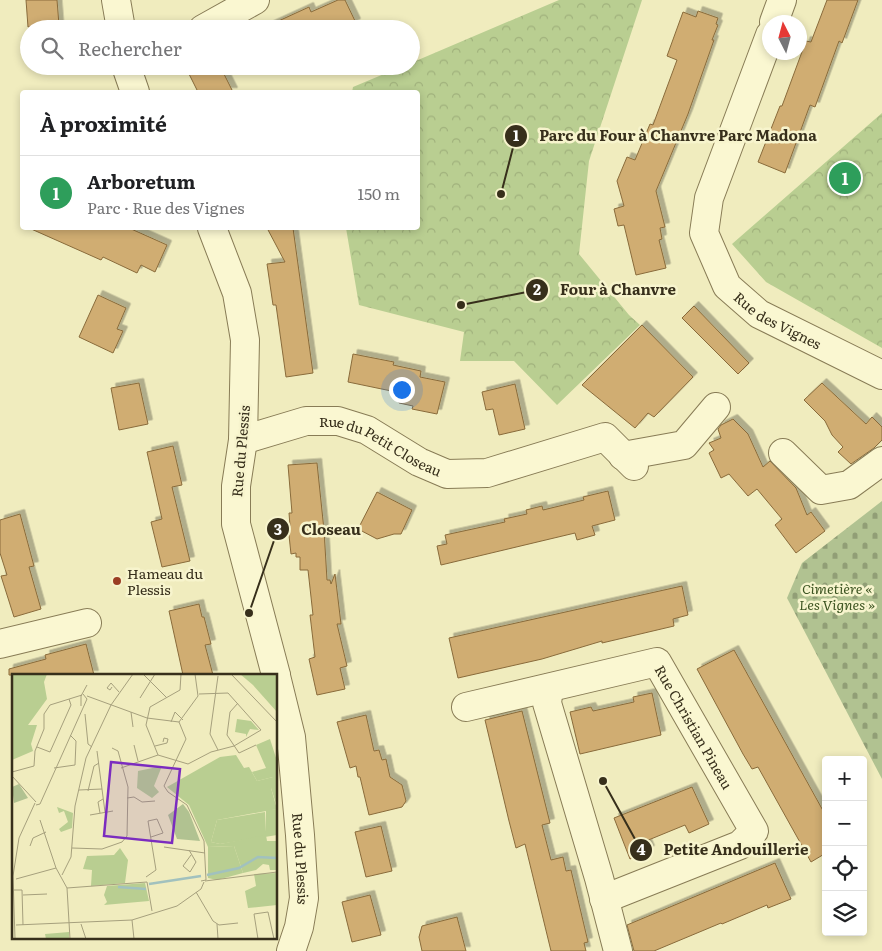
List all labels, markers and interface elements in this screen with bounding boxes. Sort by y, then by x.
north arrow [762,15,807,60]
search box [20,20,420,75]
icon: search [38,34,66,62]
text: Rechercher [78,34,182,62]
text: À proximité [40,107,167,138]
callout: Parc du Four à Chanvre Parc Madona [504,121,827,151]
text: 1 [513,123,519,146]
text: Parc du Four à Chanvre Parc Madona [539,123,817,146]
pin: 1 [829,159,861,197]
text: Arboretum [87,167,196,195]
text: 1 [53,181,59,205]
text: 150 m [357,181,400,205]
text: Parc · Rue des Vignes [87,195,245,219]
callout: Four à Chanvre [525,275,686,305]
text: 2 [533,277,541,300]
text: Four à Chanvre [560,277,676,300]
street label: Rue des Vignes [730,287,825,353]
your location [389,377,415,403]
street label: Rue du Plessis [226,404,254,498]
street label: Rue du Petit Closeau [319,411,445,481]
callout: Closeau [266,514,370,544]
text: 3 [274,517,282,540]
text: Closeau [301,517,361,540]
place label: Hameau du Plessis [127,563,203,599]
marker: Hameau du Plessis [111,575,123,587]
park label: Cimetière « Les Vignes » [799,578,875,614]
street label: Rue Christian Pineau [651,661,738,793]
inset map [12,674,278,938]
map controls [822,756,867,936]
button: + [822,756,867,801]
button: − [822,801,867,846]
street label: Rue du Plessis [288,812,314,906]
callout: Petite Andouillerie [629,835,818,865]
text: 4 [636,837,646,860]
text: Petite Andouillerie [664,837,809,860]
button: locate [822,846,867,891]
button: layers [822,891,867,936]

